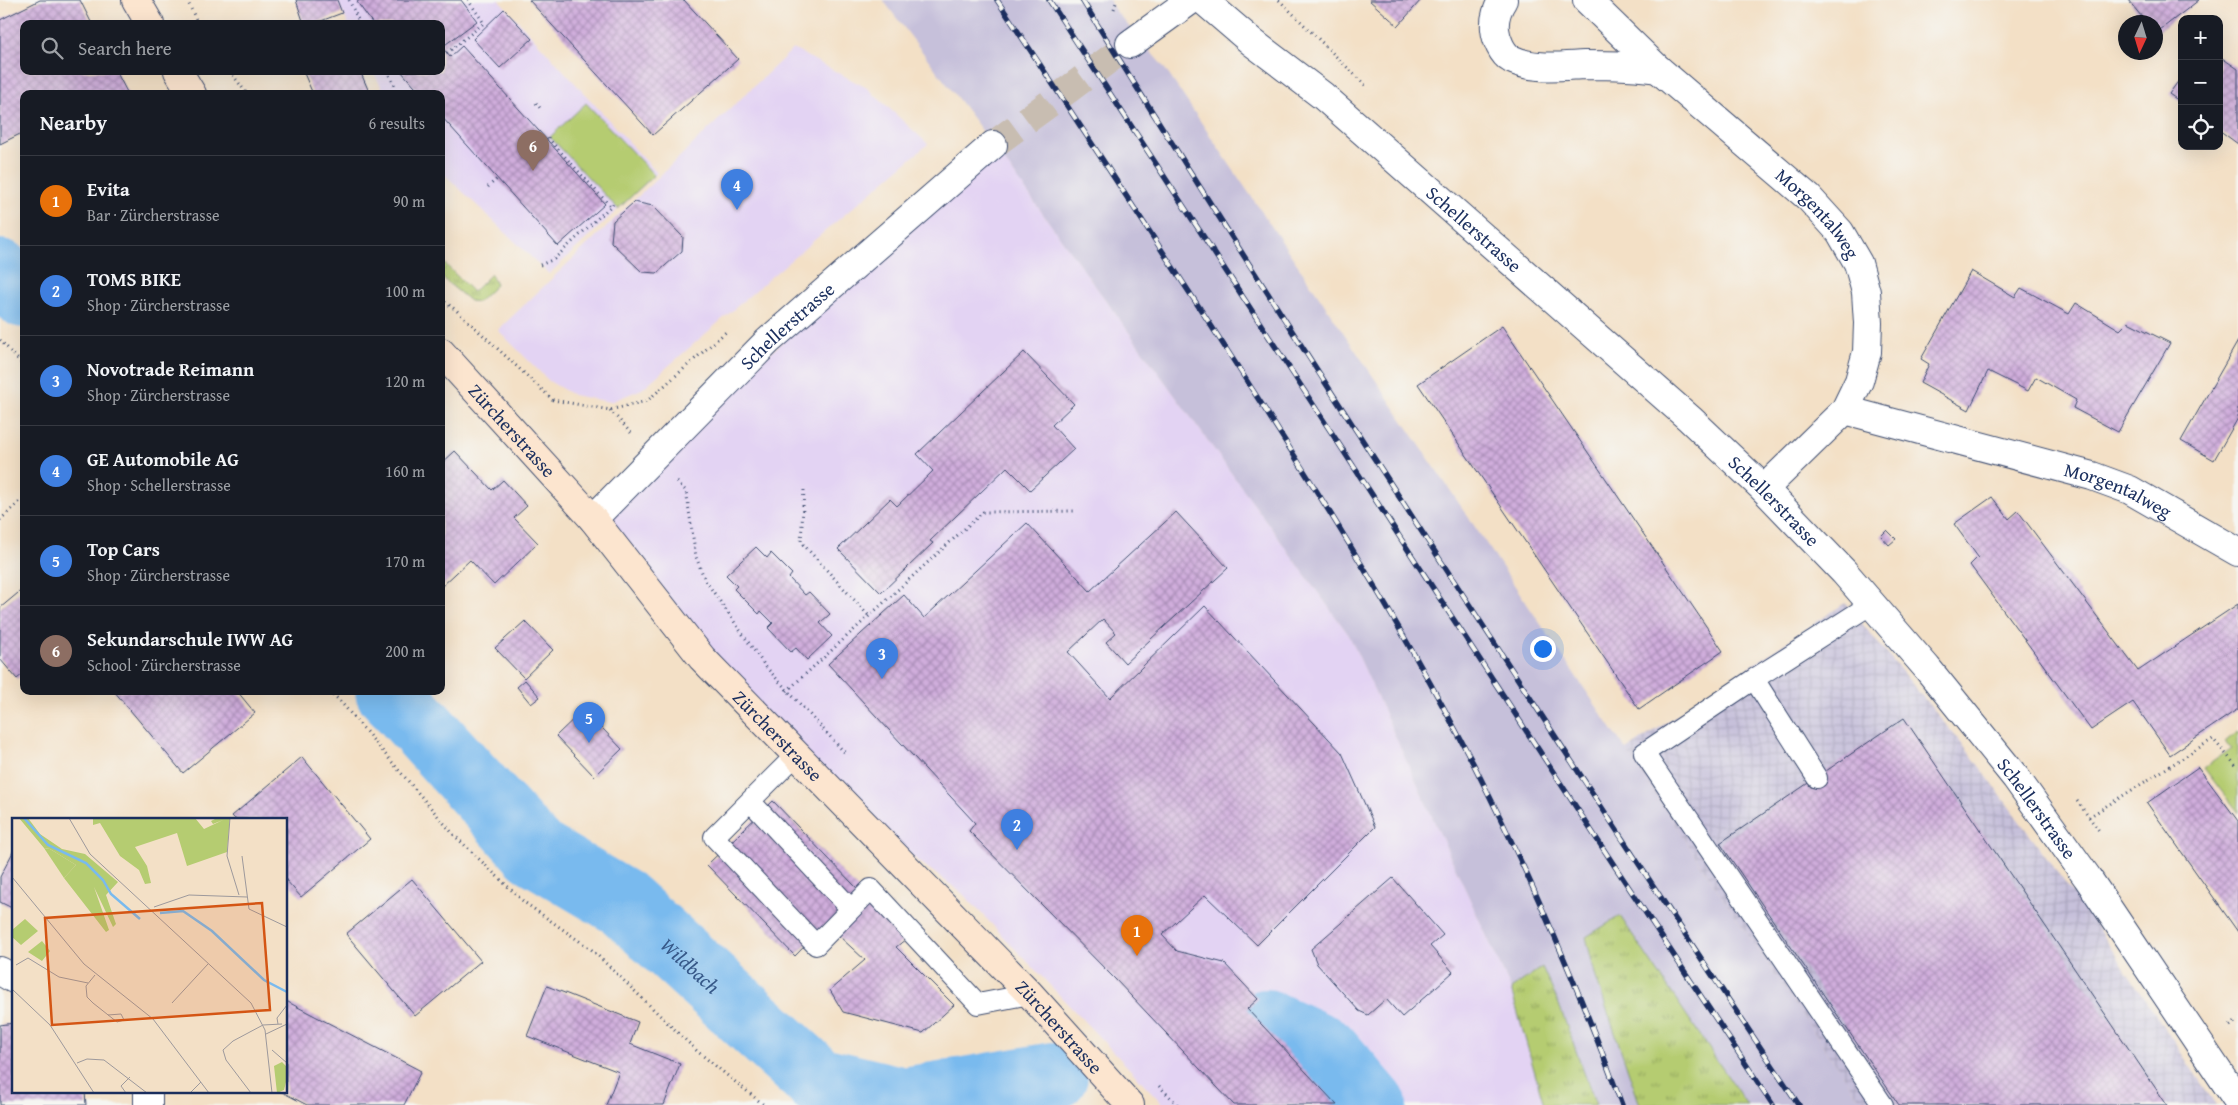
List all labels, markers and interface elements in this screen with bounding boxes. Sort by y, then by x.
north arrow [2118,15,2163,60]
map controls [2178,15,2223,150]
button: + [2178,15,2223,60]
search box [20,20,445,75]
icon: search [38,34,66,62]
text: Search here [78,34,172,62]
button: − [2178,60,2223,105]
button: locate [2178,105,2223,150]
text: Nearby [40,107,107,138]
text: 6 results [368,111,425,135]
pin: 6 [517,130,549,171]
street label: Morgentalweg [1770,161,1867,264]
pin: 4 [721,169,753,210]
text: Evita [87,175,130,203]
street label: Schellerstrasse [1420,179,1528,279]
text: 1 [52,189,60,213]
text: 90 m [393,189,425,213]
text: Bar · Zürcherstrasse [87,203,220,227]
text: TOMS BIKE [87,265,181,293]
street label: Schellerstrasse [733,275,841,376]
text: 2 [52,279,60,303]
text: 100 m [385,279,425,303]
text: Shop · Zürcherstrasse [87,293,230,317]
text: Novotrade Reimann [87,355,254,383]
text: 3 [52,369,60,393]
text: 120 m [385,369,425,393]
street label: Zürcherstrasse [462,377,563,484]
text: Shop · Zürcherstrasse [87,383,230,407]
text: GE Automobile AG [87,445,239,473]
street label: Schellerstrasse [1722,448,1826,553]
street label: Morgentalweg [2061,455,2178,525]
text: 4 [52,459,60,483]
text: 160 m [385,459,425,483]
text: Shop · Schellerstrasse [87,473,231,497]
text: Top Cars [87,535,160,563]
text: 5 [52,549,60,573]
text: 170 m [385,549,425,573]
text: Shop · Zürcherstrasse [87,563,230,587]
text: Sekundarschule IWW AG [87,625,293,653]
your location [1530,636,1556,662]
pin: 3 [866,638,898,679]
text: 6 [52,639,60,663]
text: 200 m [385,639,425,663]
text: School · Zürcherstrasse [87,653,241,677]
street label: Zürcherstrasse [726,684,829,788]
pin: 5 [573,702,605,743]
street label: Schellerstrasse [1991,751,2084,865]
pin: 2 [1001,809,1033,850]
inset map [12,818,288,1092]
pin: 1 [1121,915,1153,956]
water label: Wildbach [655,930,727,1000]
street label: Zürcherstrasse [1009,973,1110,1080]

